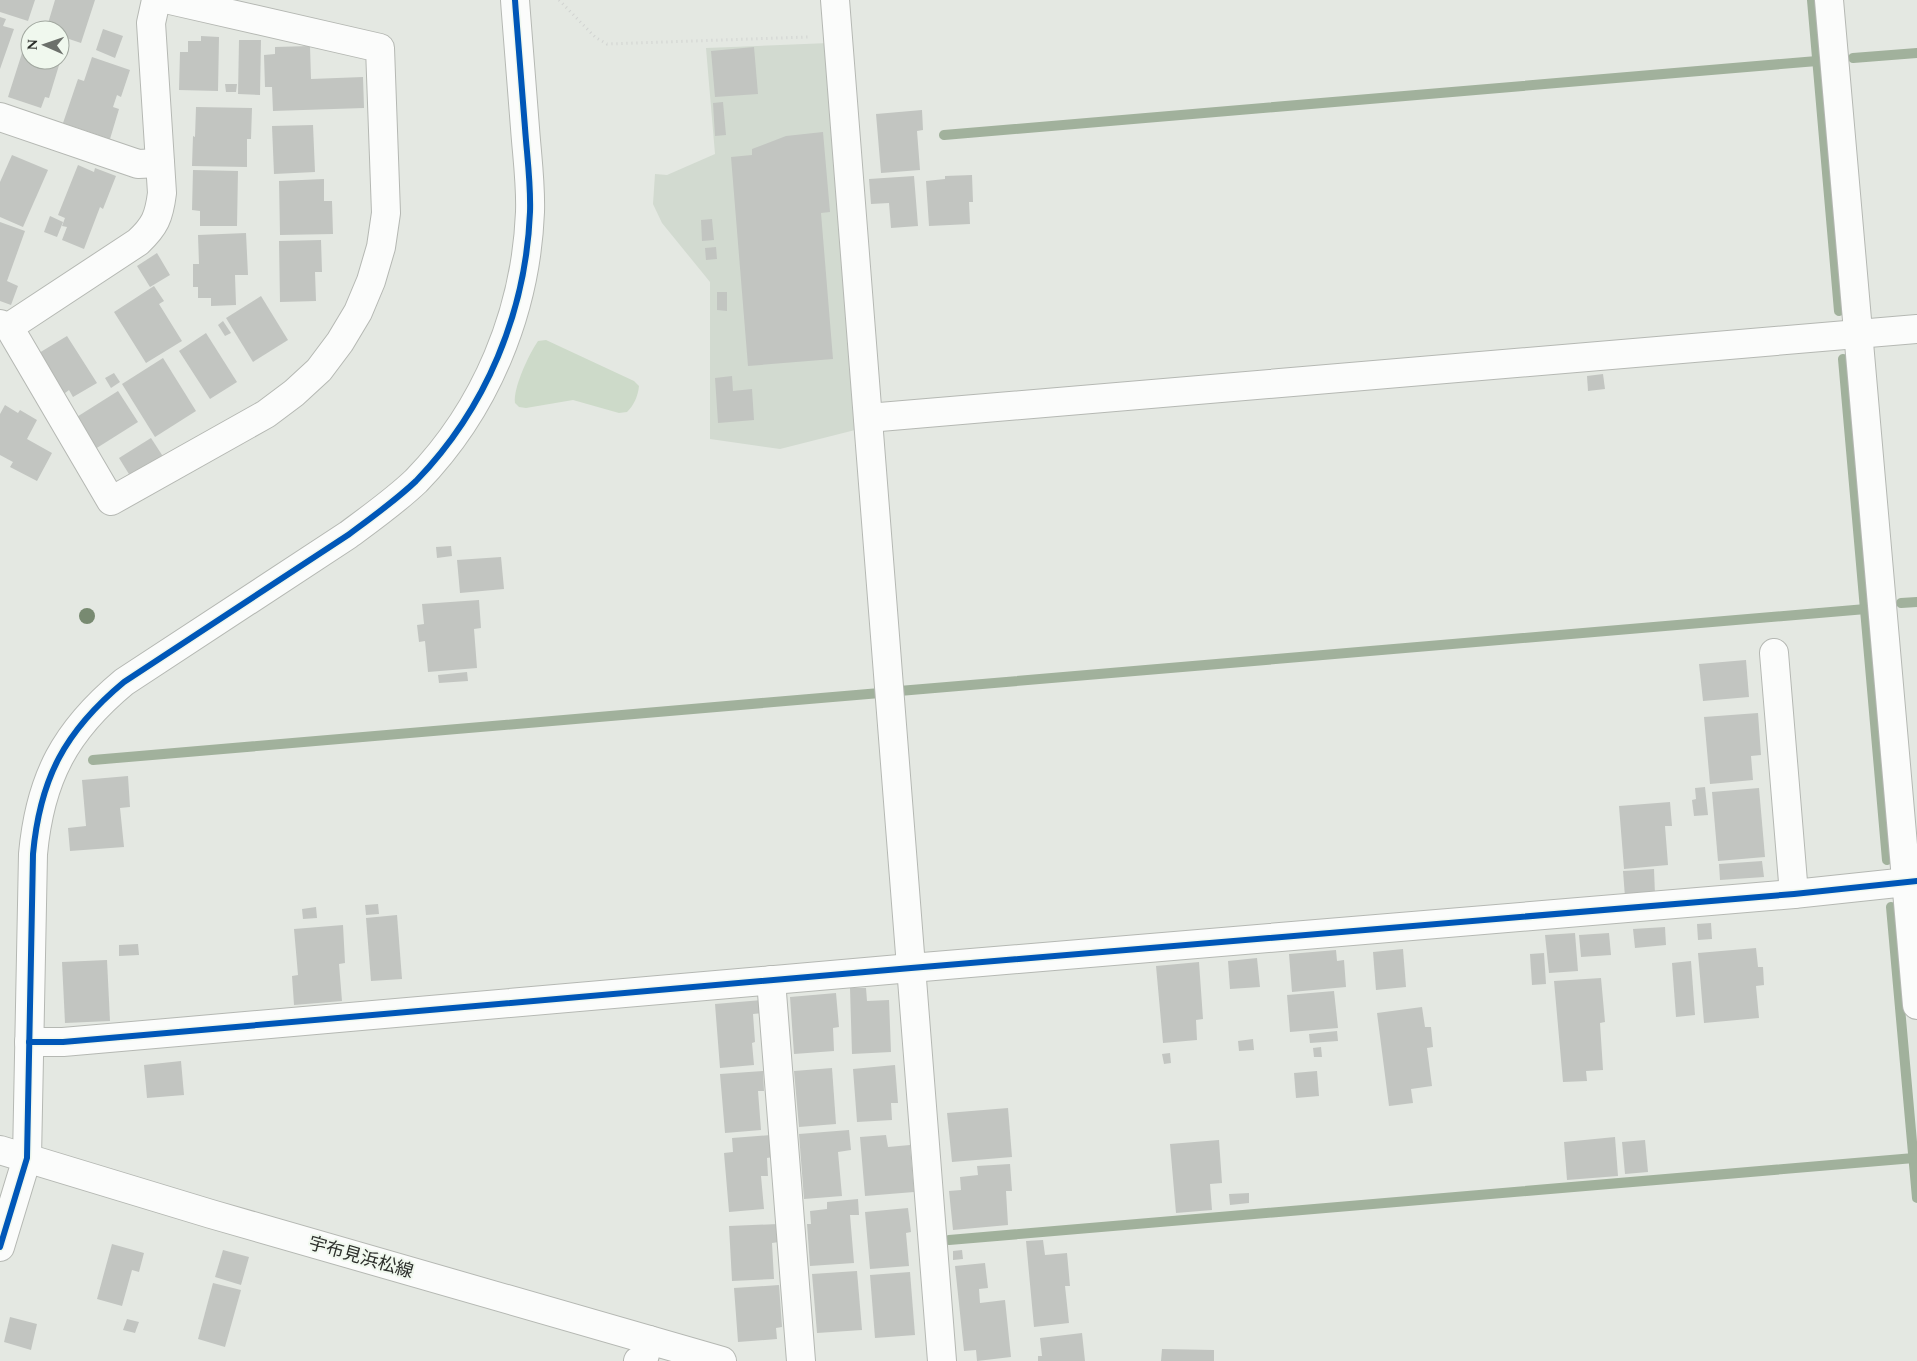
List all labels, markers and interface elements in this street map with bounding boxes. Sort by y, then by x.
north arrow [20,20,70,70]
text: N [22,38,43,51]
street label: 宇布見浜松線 [305,1230,416,1285]

